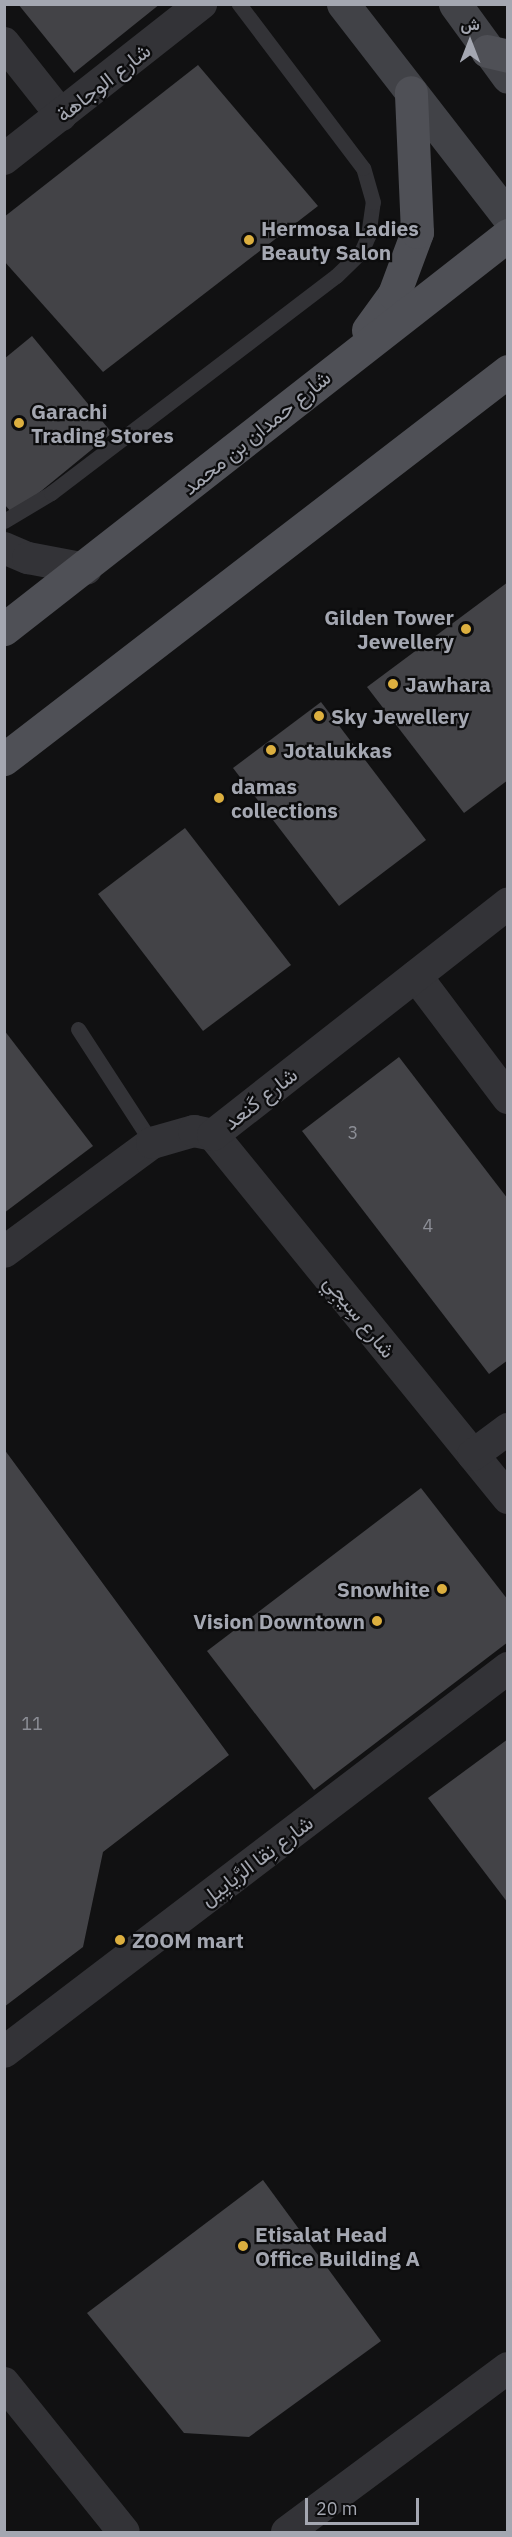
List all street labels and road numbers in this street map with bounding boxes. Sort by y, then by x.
street label: شارع الوجاهة [51,37,155,127]
street label: شارع حمدان بن محمد [177,364,335,500]
street label: شارع كَنعد [218,1061,302,1135]
street label: شارع سِيجِي [319,1269,401,1363]
street label: شارع نِقا الرَّيايِيل [195,1809,317,1911]

